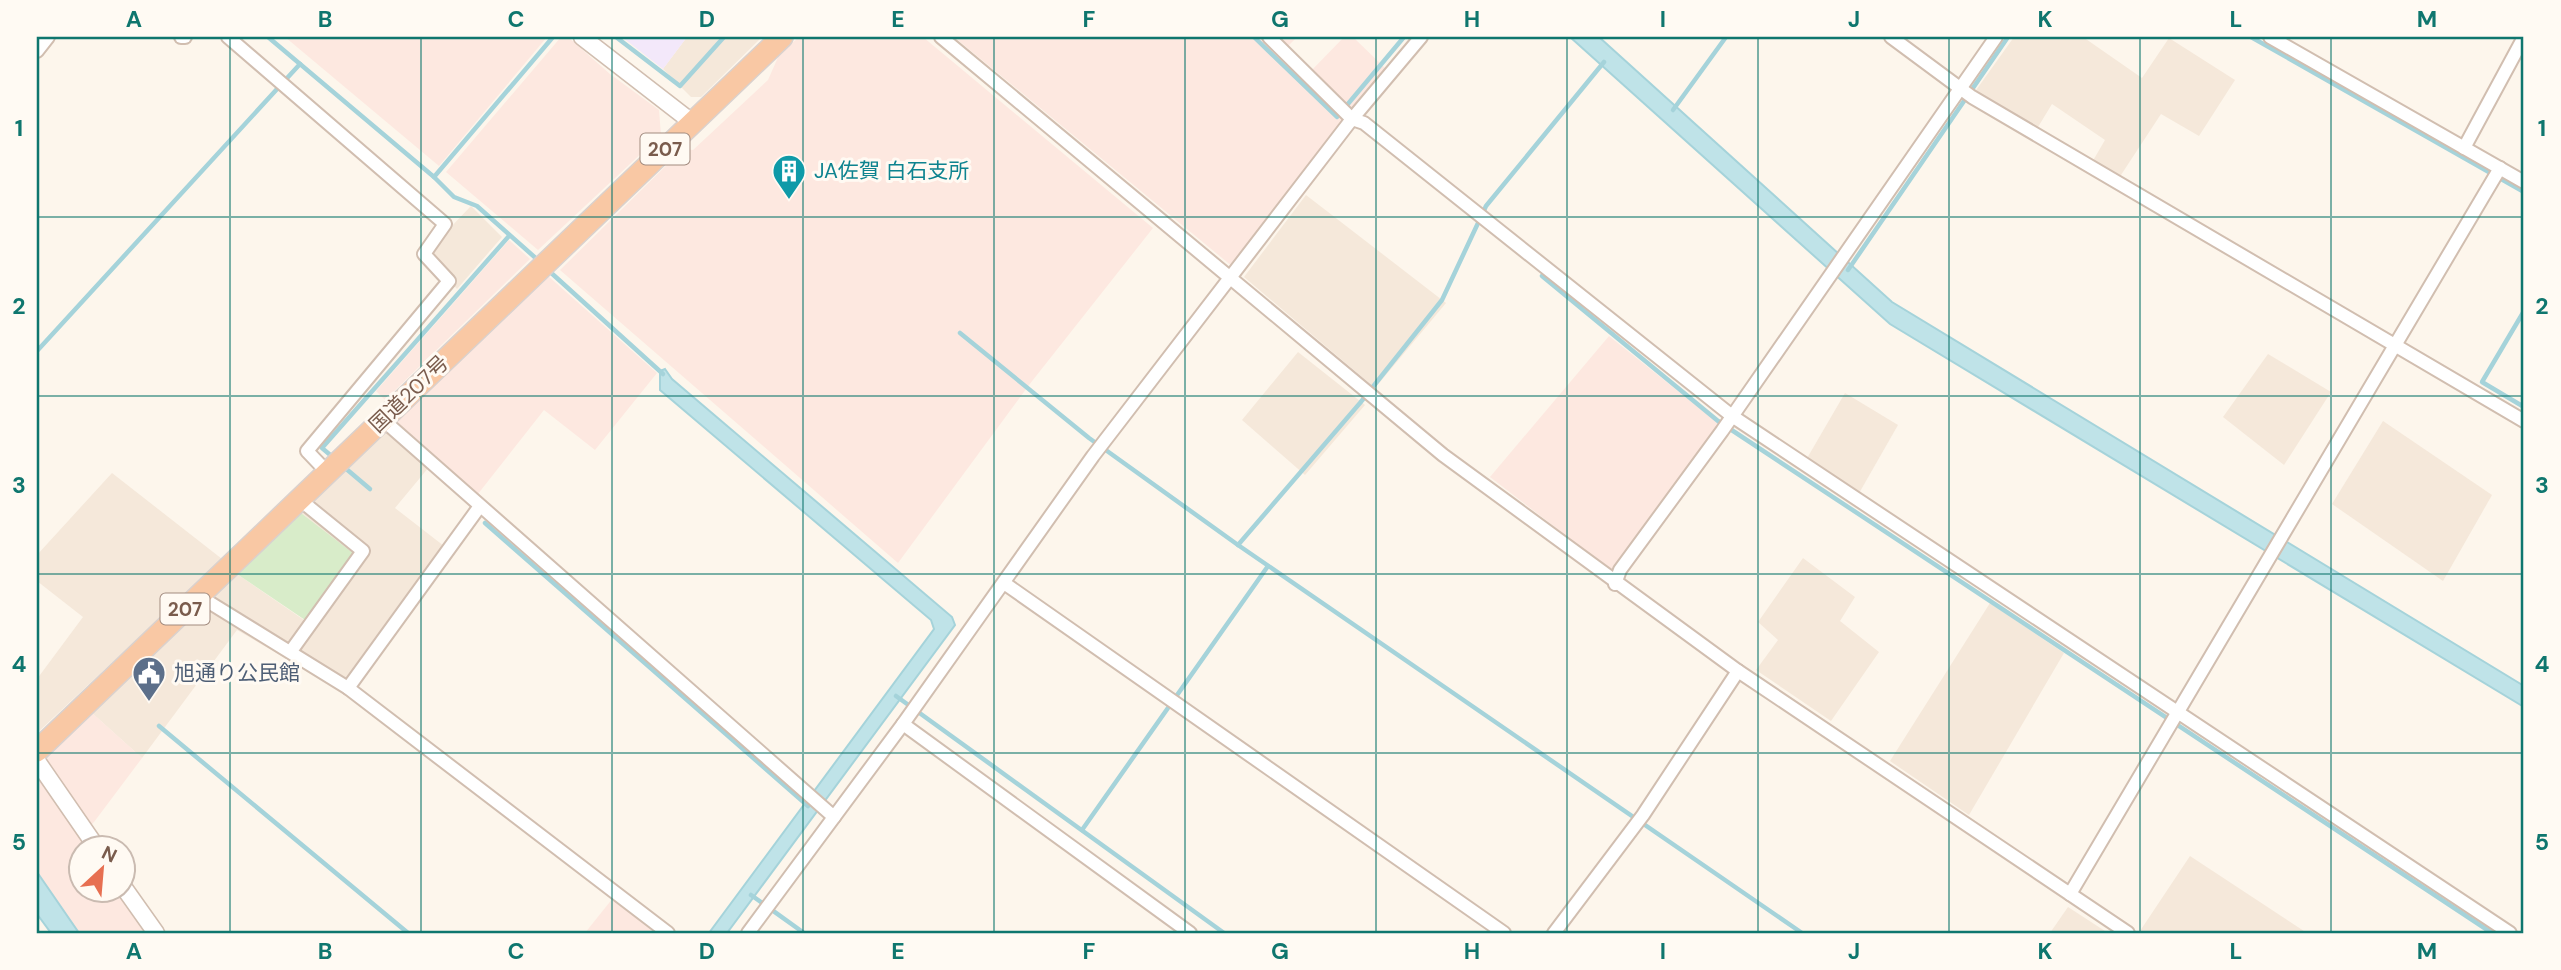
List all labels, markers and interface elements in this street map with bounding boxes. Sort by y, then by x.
text: A [126,4,142,34]
text: B [318,4,332,34]
text: C [508,4,524,34]
text: D [699,4,715,34]
text: E [891,4,905,34]
text: F [1083,4,1096,34]
text: G [1271,4,1289,34]
text: H [1464,4,1480,34]
text: I [1660,4,1666,34]
text: J [1848,4,1860,34]
text: K [2037,4,2053,34]
text: L [2230,4,2242,34]
text: M [2417,4,2437,34]
text: 1 [15,113,23,143]
text: 1 [2538,113,2546,143]
road number: 207 [640,134,690,164]
building icon: JA佐賀 白石支所 [770,152,808,201]
place label: JA佐賀 白石支所 [814,157,969,185]
text: 2 [12,291,26,321]
text: 2 [2535,291,2549,321]
street label: 国道207号 [363,349,455,439]
text: 3 [12,470,26,500]
text: 3 [2535,470,2549,500]
road number: 207 [160,594,210,624]
text: 4 [12,649,27,679]
text: 4 [2535,649,2550,679]
public building icon: 旭通り公民館 [130,654,168,703]
place label: 旭通り公民館 [174,659,300,687]
text: 5 [12,827,26,857]
text: 5 [2535,827,2549,857]
north arrow [66,834,136,904]
text: N [98,840,121,868]
text: A [126,936,142,966]
text: B [318,936,332,966]
text: C [508,936,524,966]
text: D [699,936,715,966]
text: E [891,936,905,966]
text: F [1083,936,1096,966]
text: G [1271,936,1289,966]
text: H [1464,936,1480,966]
text: I [1660,936,1666,966]
text: J [1848,936,1860,966]
text: K [2037,936,2053,966]
text: L [2230,936,2242,966]
text: M [2417,936,2437,966]

